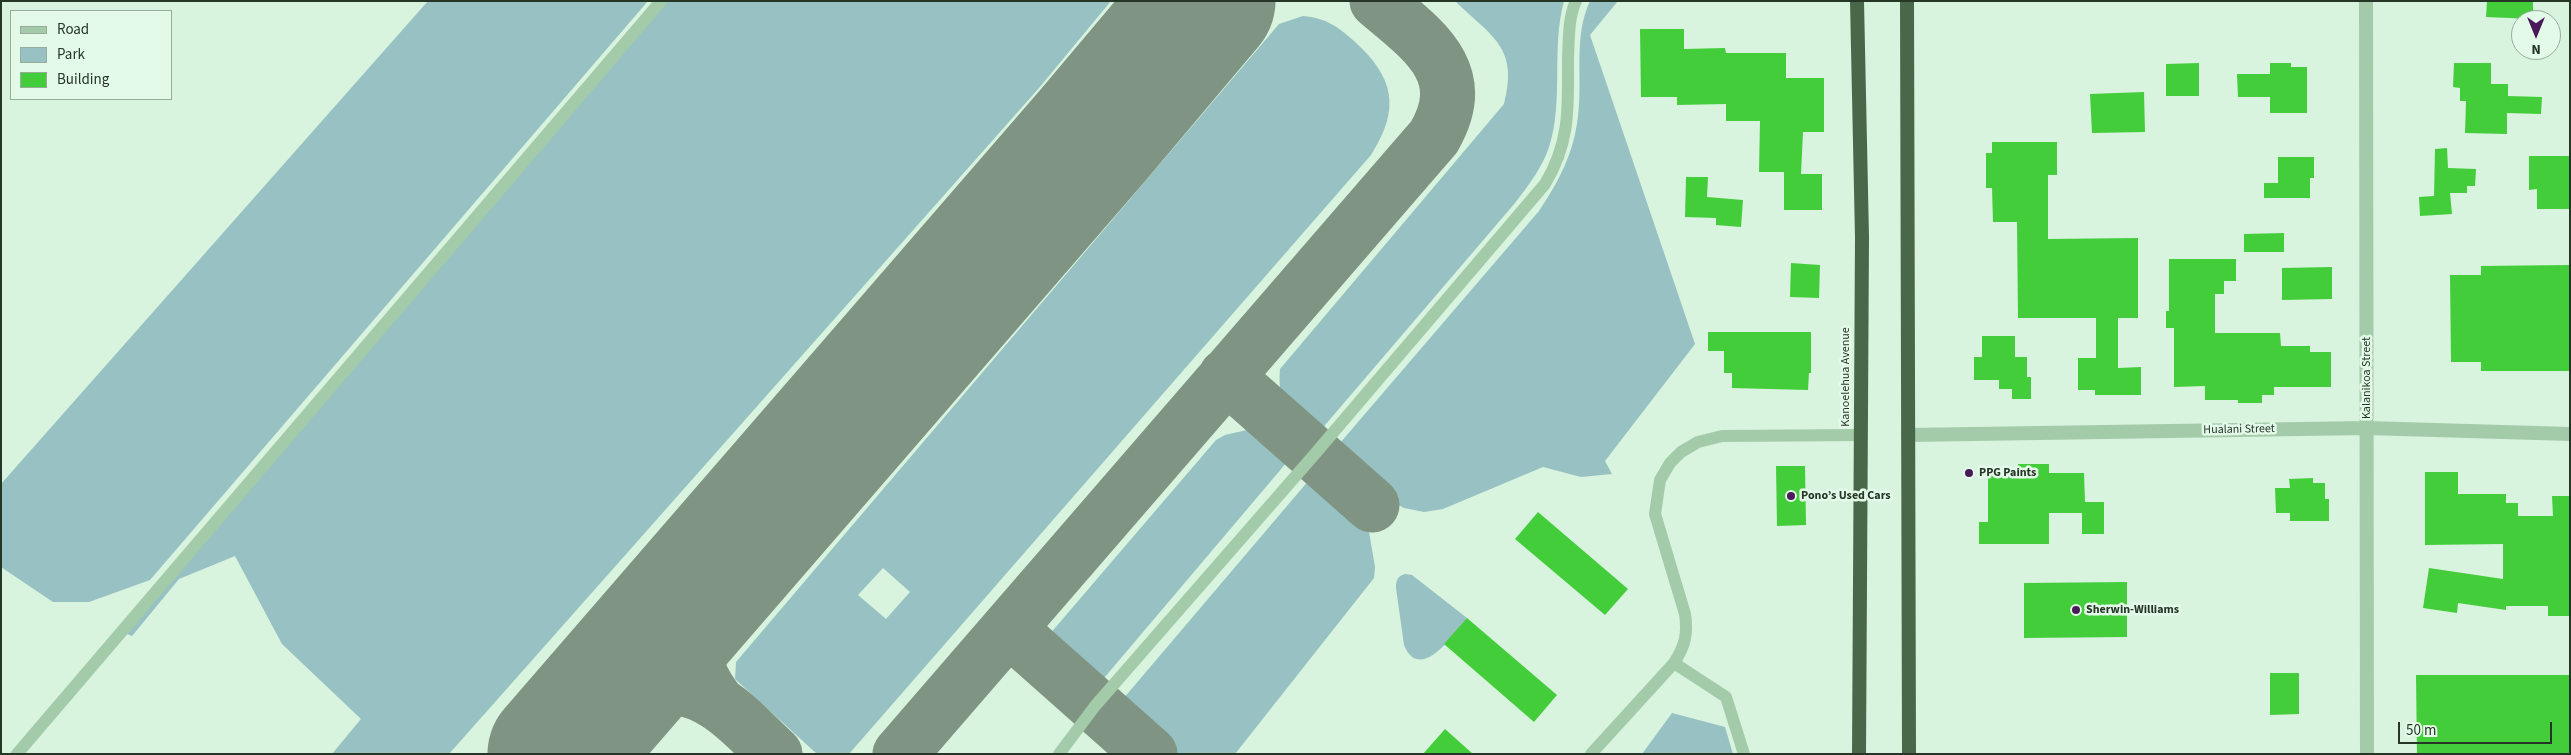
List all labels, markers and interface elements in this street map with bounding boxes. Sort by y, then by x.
legend [10,10,172,100]
north arrow [2511,10,2561,60]
text: Road [57,19,89,40]
text: N [2531,39,2541,59]
text: Park [57,44,85,65]
text: Building [57,69,109,90]
street label: Kanoelehua Avenue [1839,327,1853,427]
street label: Kalanikoa Street [2360,337,2374,419]
street label: Hualani Street [2203,422,2275,438]
place label: PPG Paints [1979,466,2036,480]
marker: PPG Paints [1963,467,1975,479]
place label: Pono’s Used Cars [1801,489,1891,503]
marker: Pono’s Used Cars [1785,490,1797,502]
place label: Sherwin-Williams [2086,603,2179,617]
marker: Sherwin-Williams [2070,604,2082,616]
scale bar [2401,712,2555,744]
text: 50 m [2406,720,2436,741]

